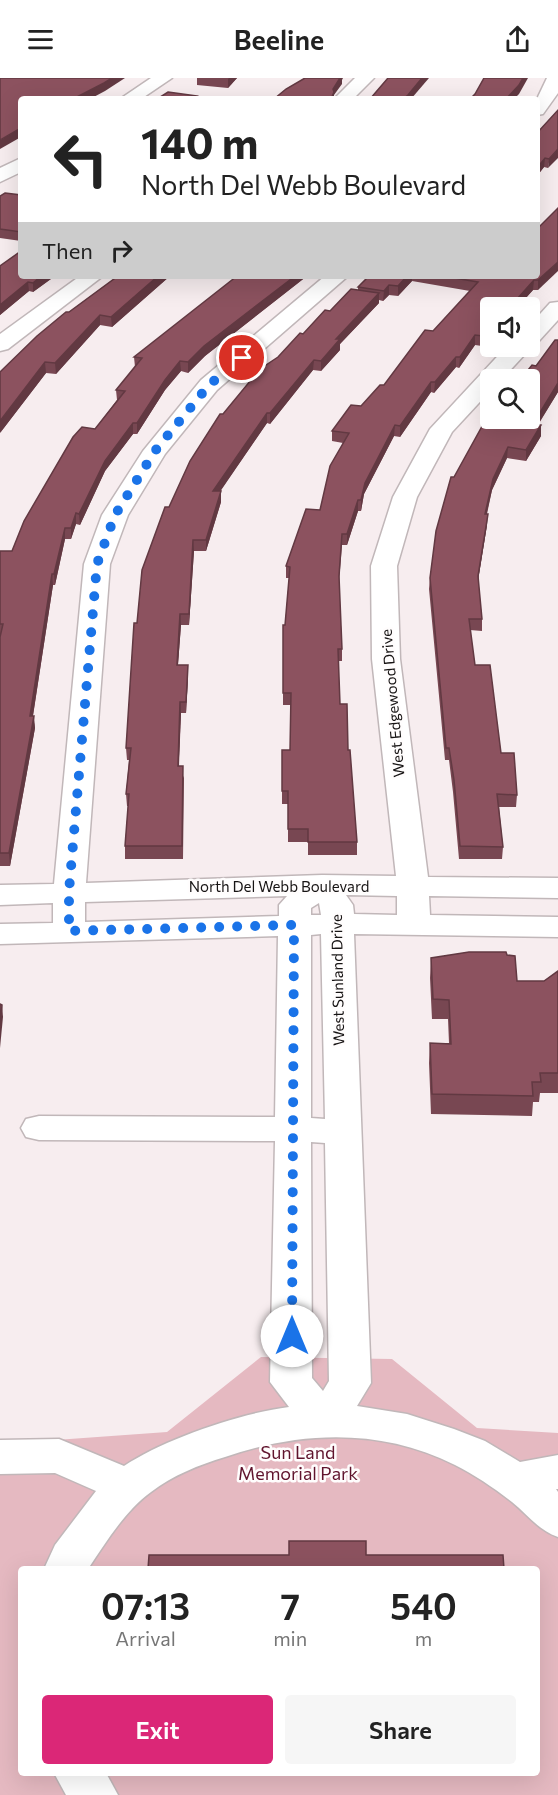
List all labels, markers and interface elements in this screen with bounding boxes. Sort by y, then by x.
icon: menu [24,23,57,56]
text: Beeline [234,23,324,56]
icon: share [501,23,534,56]
text: 140 m [141,116,258,168]
icon: left [42,120,120,198]
text: North Del Webb Boulevard [141,168,466,201]
icon: right [105,234,138,267]
text: Then [42,237,93,264]
map controls [480,297,540,429]
button: sound [480,297,540,357]
pin [216,332,267,383]
icon: arrive [225,341,258,374]
button: search [480,369,540,429]
street label: West Edgewood Drive [377,628,407,778]
street label: North Del Webb Boulevard [189,877,369,895]
street label: West Sunland Drive [327,914,347,1046]
position arrow [260,1304,324,1368]
park label: Sun Land Memorial Park [238,1441,358,1484]
text: 07:13 [101,1583,190,1627]
text: 7 [280,1583,300,1627]
text: 540 [390,1583,457,1627]
text: Arrival [115,1626,176,1650]
text: min [273,1626,307,1650]
text: m [415,1626,432,1650]
button: Exit [42,1695,273,1764]
button: Share [285,1695,516,1764]

